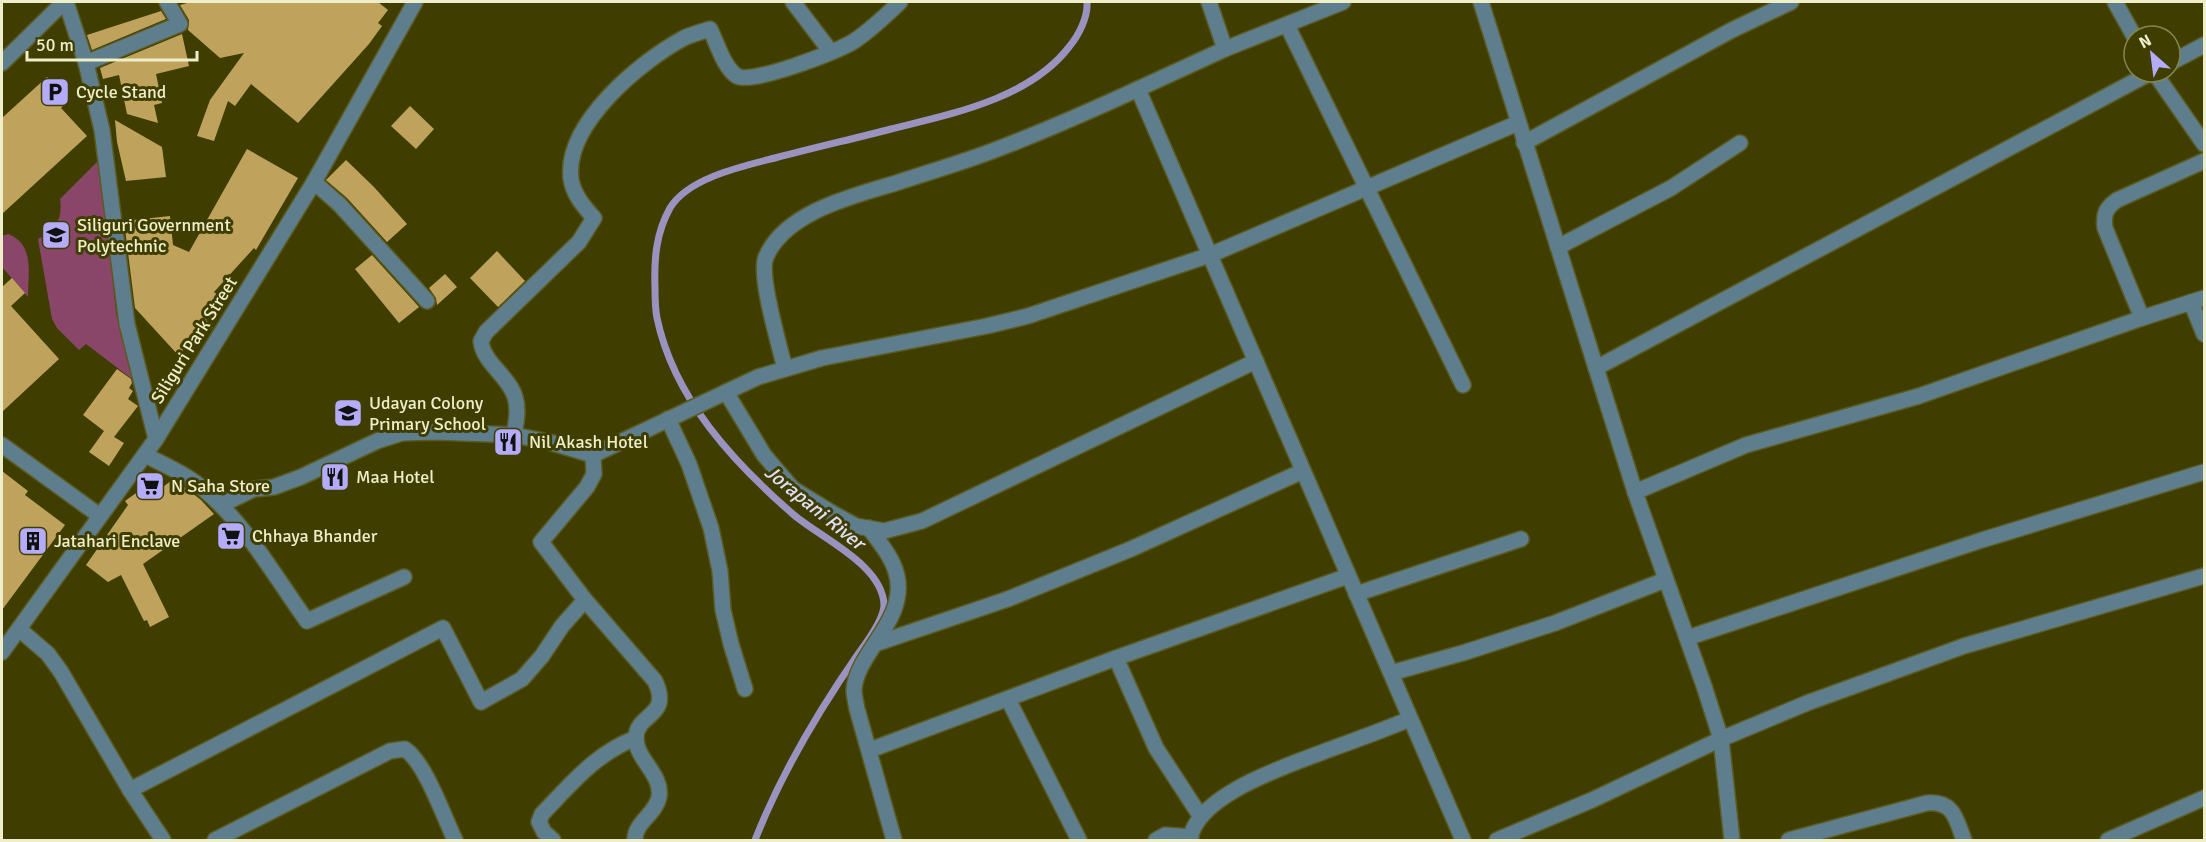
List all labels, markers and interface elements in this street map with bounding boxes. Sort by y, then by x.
scale bar [27,24,196,62]
north arrow [2122,24,2182,84]
text: N [2136,30,2155,53]
text: 50 m [36,34,74,56]
parking icon: Cycle Stand [39,76,71,108]
place label: Cycle Stand [76,81,166,103]
place label: Siliguri Government Polytechnic [77,214,231,257]
school or university icon: Siliguri Government Polytechnic [40,219,72,251]
street label: Siliguri Park Street [146,272,242,408]
place label: Udayan Colony Primary School [369,392,486,435]
school or university icon: Udayan Colony Primary School [332,397,364,429]
restaurant icon: Nil Akash Hotel [492,426,524,458]
place label: Nil Akash Hotel [529,431,648,453]
water label: Jorapani River [760,459,872,557]
restaurant icon: Maa Hotel [319,461,351,493]
place label: Maa Hotel [356,466,435,488]
supermarket icon: N Saha Store [134,470,166,502]
place label: N Saha Store [171,475,270,497]
supermarket icon: Chhaya Bhander [215,520,247,552]
building icon: Jatahari Enclave [17,525,49,557]
place label: Chhaya Bhander [252,525,378,547]
place label: Jatahari Enclave [54,530,180,552]

